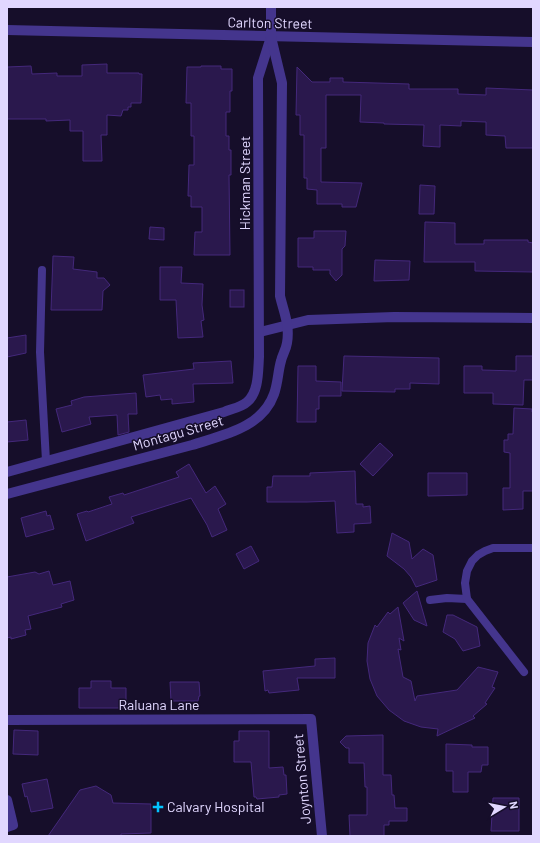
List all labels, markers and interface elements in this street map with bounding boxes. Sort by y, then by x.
street label: Carlton Street [227,13,313,32]
street label: Hickman Street [236,136,253,230]
street label: Montagu Street [131,411,225,454]
street label: Raluana Lane [118,696,200,713]
street label: Joynton Street [289,733,314,825]
north arrow [484,787,524,827]
place label: Calvary Hospital [167,798,264,815]
text: N [507,800,521,810]
marker: Calvary Hospital [152,801,164,813]

